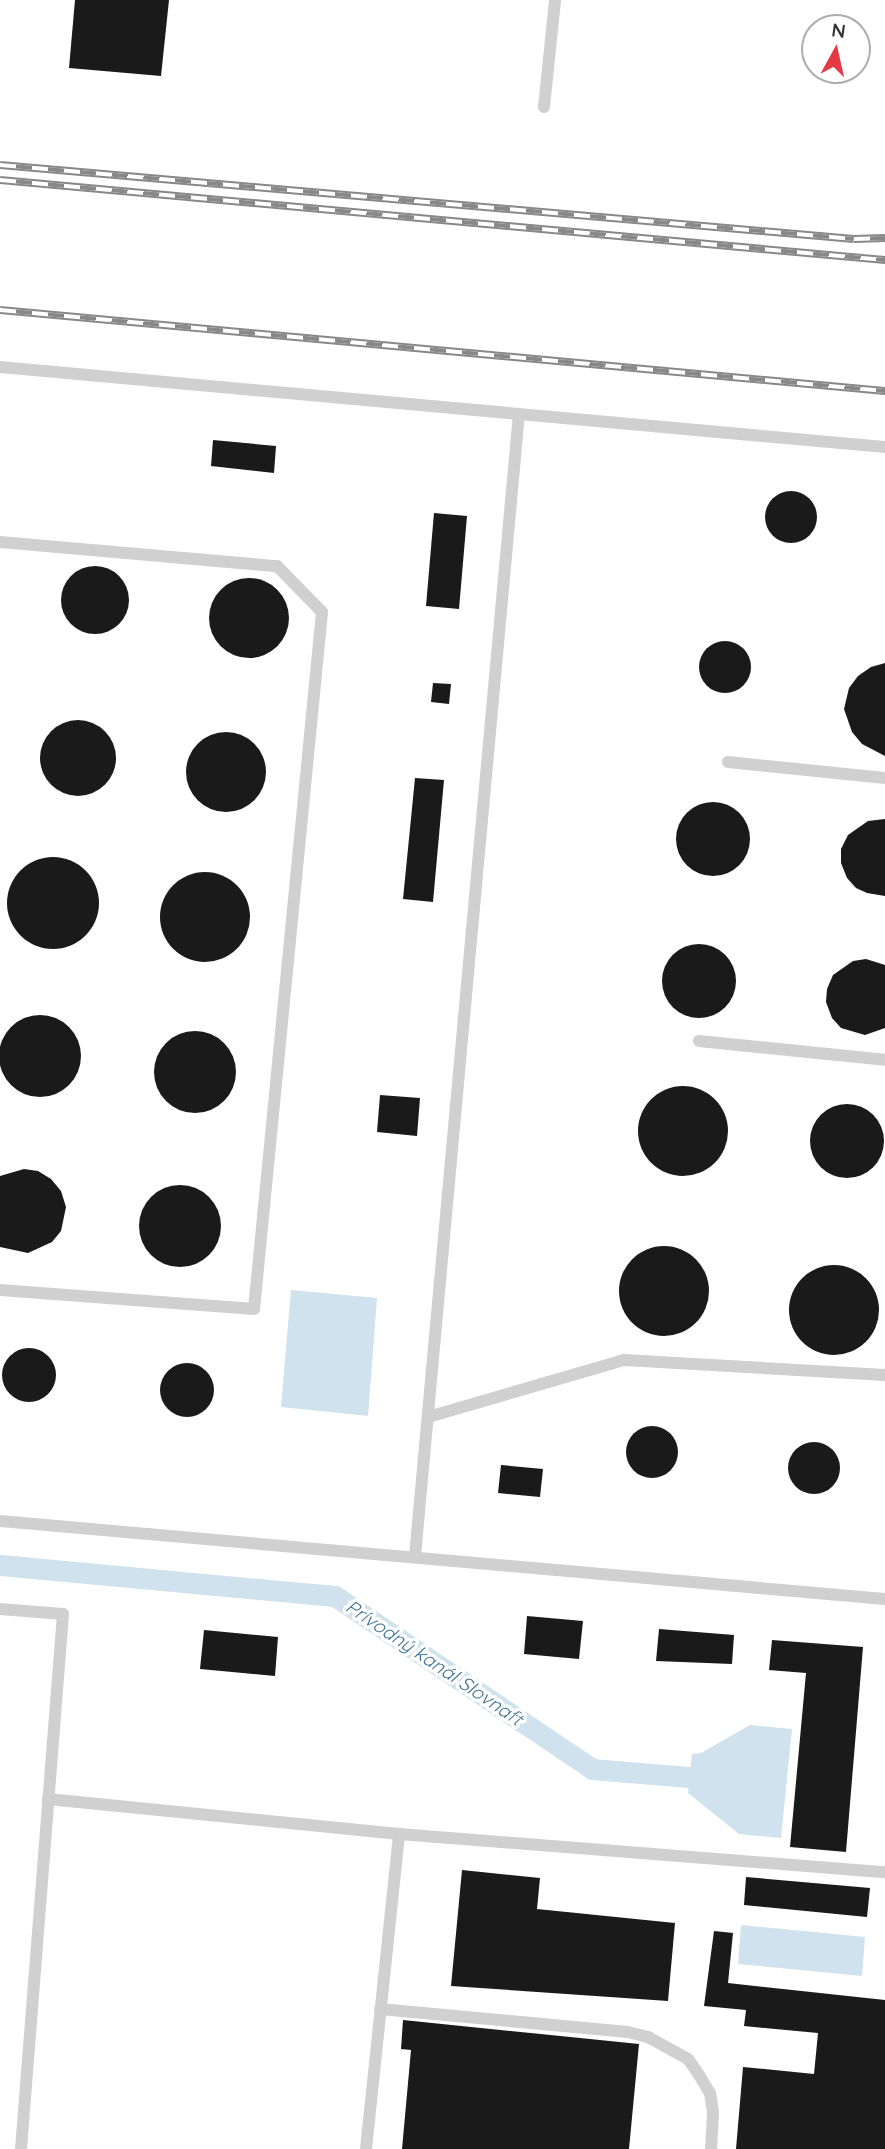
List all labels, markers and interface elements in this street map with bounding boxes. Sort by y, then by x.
north arrow [801,14,871,84]
text: N [830,17,847,43]
water label: Prívodný kanál Slovnaft [341,1595,527,1731]

